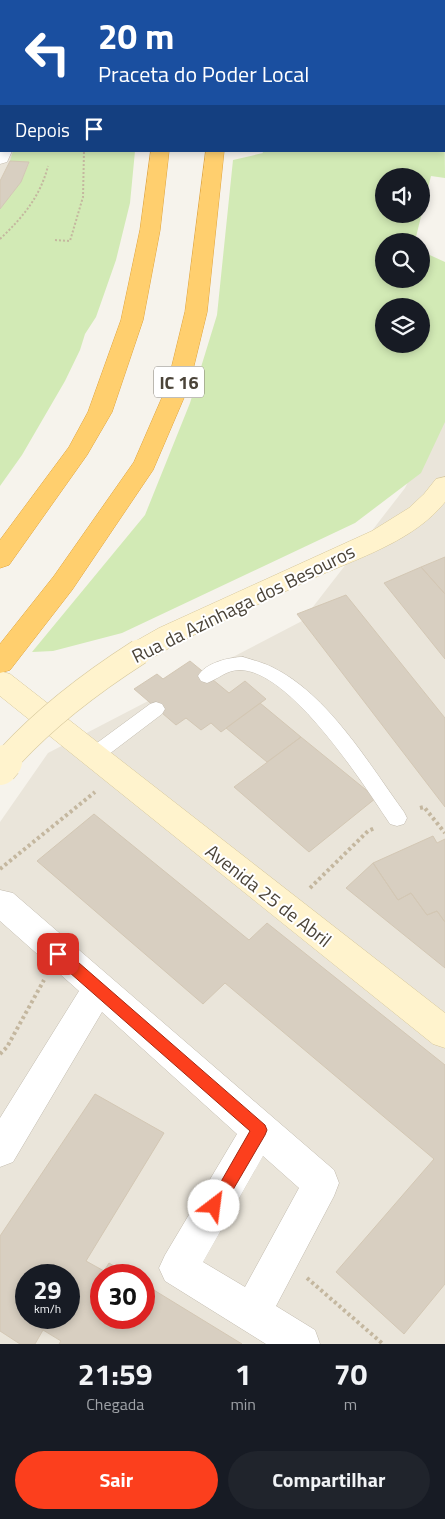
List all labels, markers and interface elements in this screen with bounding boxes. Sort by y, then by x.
text: 20 m [98,9,174,63]
icon: left [15,20,80,85]
text: Praceta do Poder Local [98,57,309,91]
text: Depois [15,115,70,144]
icon: arrive [80,115,108,143]
map controls [375,168,430,353]
button: sound [375,168,430,223]
button: search [375,233,430,288]
button: layers [375,298,430,353]
road number: IC 16 [154,367,204,398]
street label: Rua da Azinhaga dos Besouros [126,536,360,670]
street label: Avenida 25 de Abril [200,836,338,954]
pin [37,933,79,975]
icon: arrive [44,940,72,968]
position arrow [187,1179,239,1231]
speed limit sign: 30 [90,1264,155,1329]
text: 29 [33,1271,62,1309]
text: km/h [34,1299,61,1318]
text: 21:59 [78,1351,153,1397]
text: 1 [235,1351,252,1397]
text: 70 [334,1351,367,1397]
text: Chegada [86,1392,144,1416]
text: min [230,1392,256,1416]
text: m [344,1392,357,1416]
button: Sair [15,1451,218,1509]
button: Compartilhar [228,1451,430,1509]

